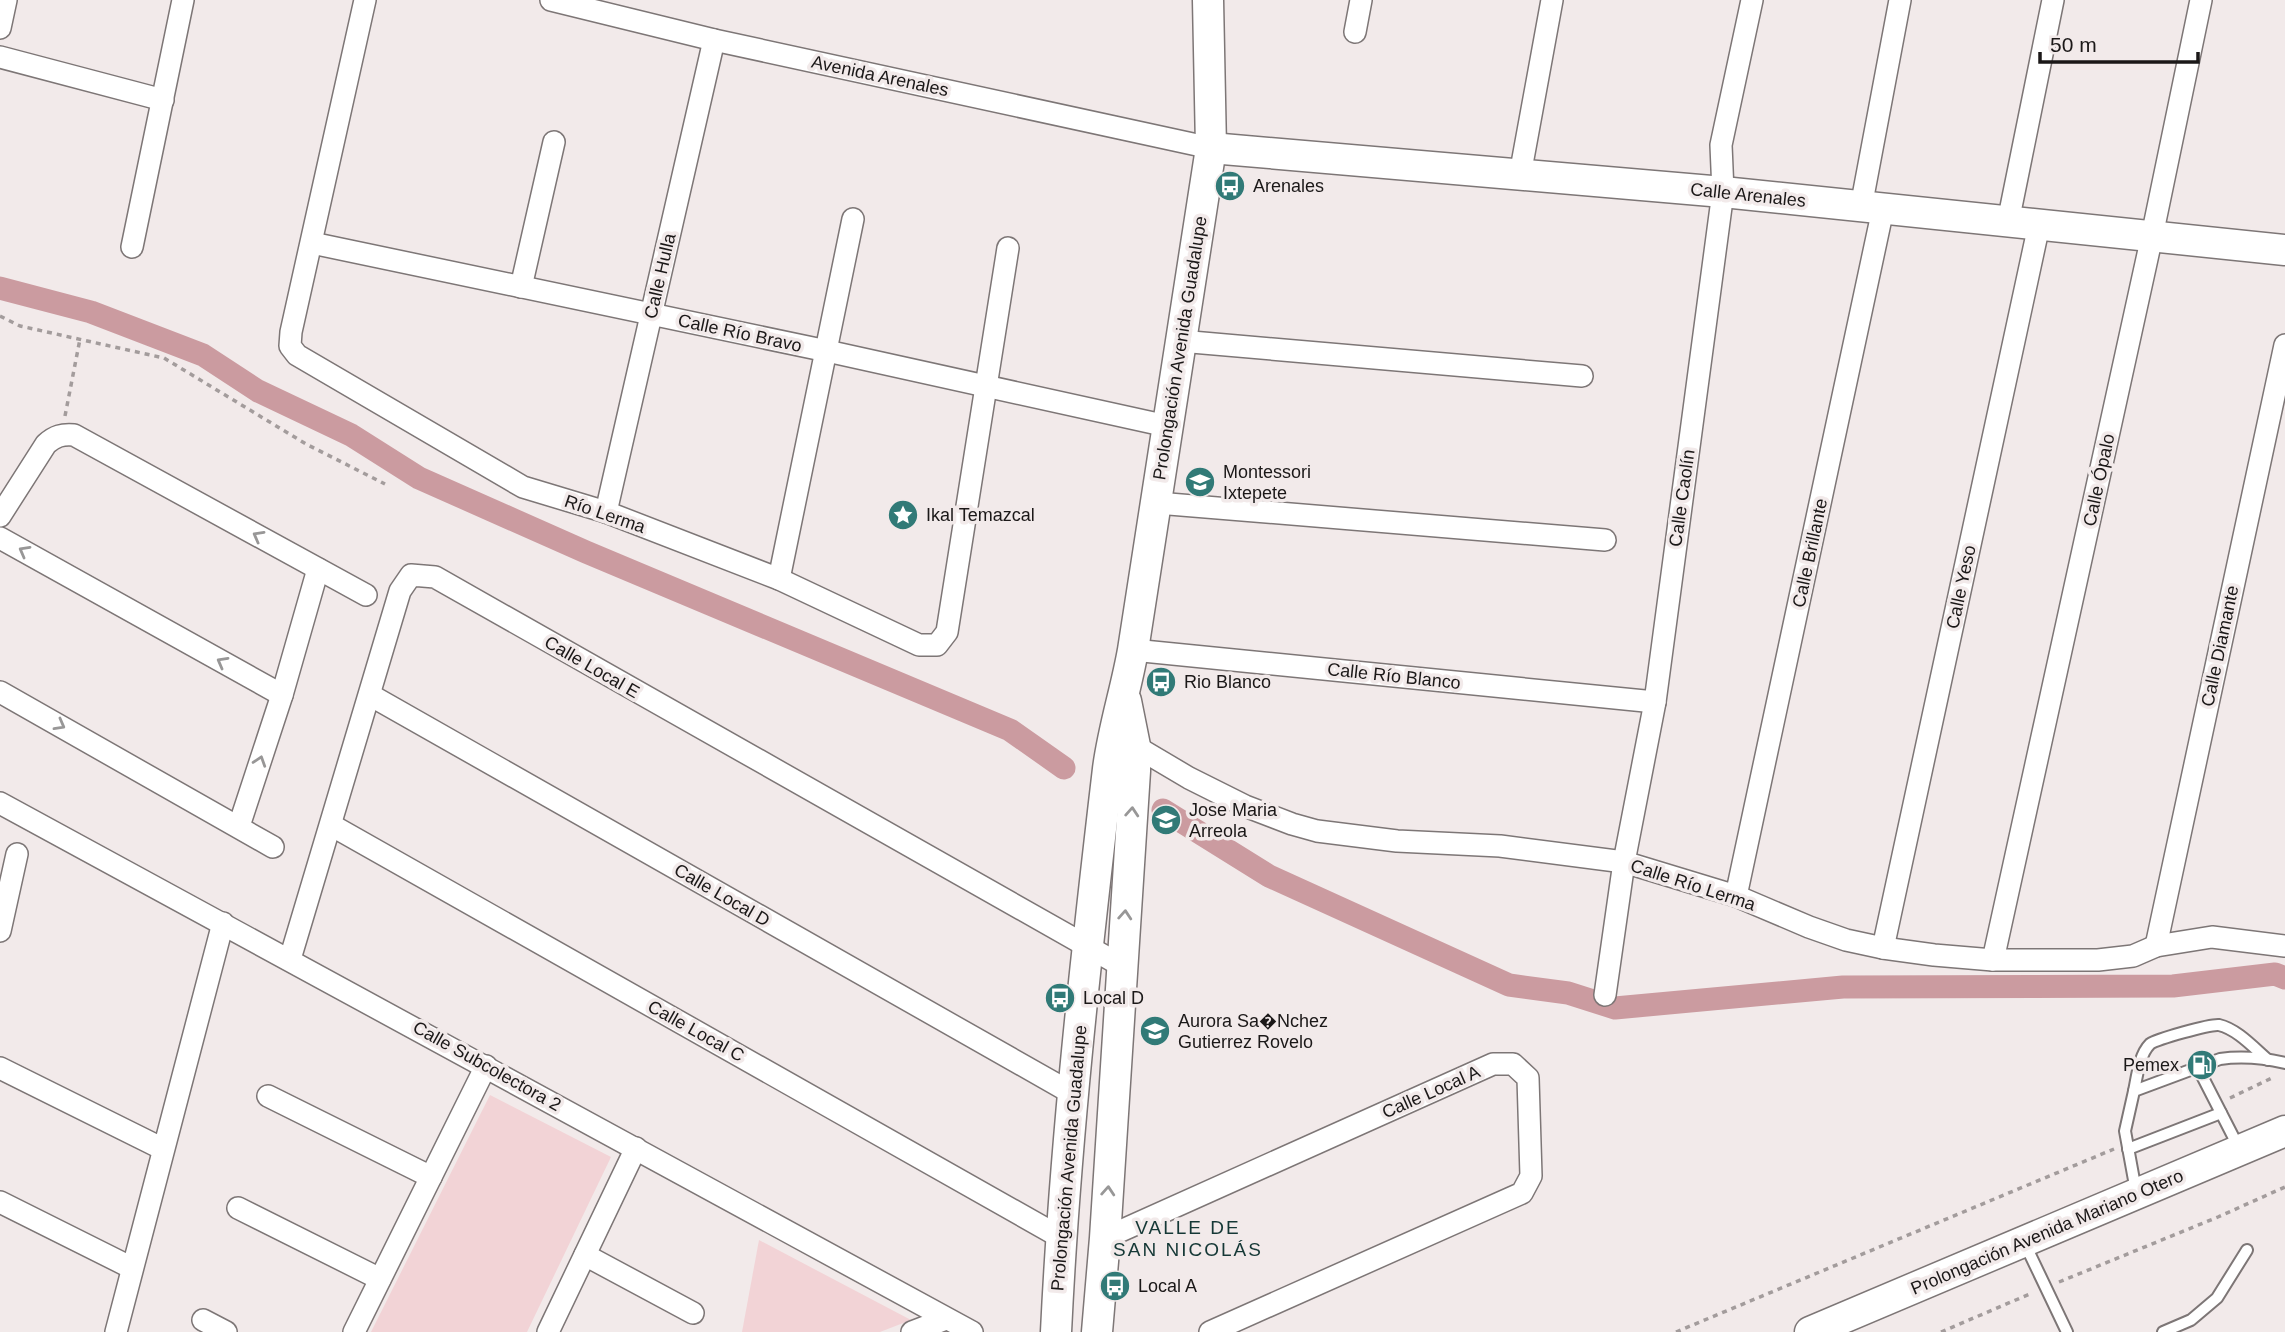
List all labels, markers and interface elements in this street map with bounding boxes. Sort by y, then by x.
scale bar [2040,21,2198,65]
text: 50 m [2050,33,2097,56]
street label: Avenida Arenales [810,52,950,100]
bus stop icon: Arenales [1213,169,1247,203]
place label: Arenales [1253,176,1324,196]
street label: Calle Arenales [1689,179,1807,211]
street label: Prolongación Avenida Guadalupe [1149,215,1211,481]
street label: Calle Hulla [640,230,680,321]
street label: Calle Río Bravo [676,310,804,356]
street label: Calle Ópalo [2078,432,2119,528]
street label: Calle Caolín [1665,448,1699,548]
place label: Montessori Ixtepete [1223,462,1311,503]
school or university icon: Montessori Ixtepete [1183,465,1217,499]
street label: Río Lerma [562,491,649,537]
street label: Calle Brillante [1789,497,1831,609]
place icon: Ikal Temazcal [886,498,920,532]
place label: Ikal Temazcal [926,505,1035,525]
one-way arrow [253,531,265,544]
street label: Calle Yeso [1942,543,1980,631]
one-way arrow [18,546,31,559]
street label: Calle Diamante [2197,584,2243,708]
street label: Calle Local E [541,632,643,702]
one-way arrow [217,657,229,670]
street label: Calle Río Blanco [1326,659,1462,693]
bus stop icon: Rio Blanco [1144,665,1178,699]
place label: Rio Blanco [1184,672,1271,692]
one-way arrow [52,717,65,730]
one-way arrow [252,756,266,768]
place label: Jose Maria Arreola [1189,800,1278,841]
school or university icon: Jose Maria Arreola [1149,803,1183,837]
one-way arrow [1125,806,1140,817]
street label: Calle Río Lerma [1628,855,1759,915]
street label: Calle Local D [671,860,773,930]
one-way arrow [1118,909,1133,920]
bus stop icon: Local D [1043,981,1077,1015]
place label: Local D [1083,988,1144,1008]
street label: Calle Local C [644,996,748,1066]
place label: Aurora Sa�Nchez Gutierrez Rovelo [1178,1011,1328,1052]
school or university icon: Aurora Sa�Nchez Gutierrez Rovelo [1138,1014,1172,1048]
street label: Calle Subcolectora 2 [410,1017,564,1115]
street label: Prolongación Avenida Guadalupe [1047,1024,1091,1292]
fuel station icon: Pemex [2185,1048,2219,1082]
place label: Pemex [2123,1055,2179,1075]
street label: Calle Local A [1379,1061,1483,1123]
street label: Prolongación Avenida Mariano Otero [1908,1165,2186,1299]
one-way arrow [1100,1185,1115,1196]
district label: VALLE DE SAN NICOLÁS [1113,1217,1263,1260]
bus stop icon: Local A [1098,1269,1132,1303]
place label: Local A [1138,1276,1197,1296]

